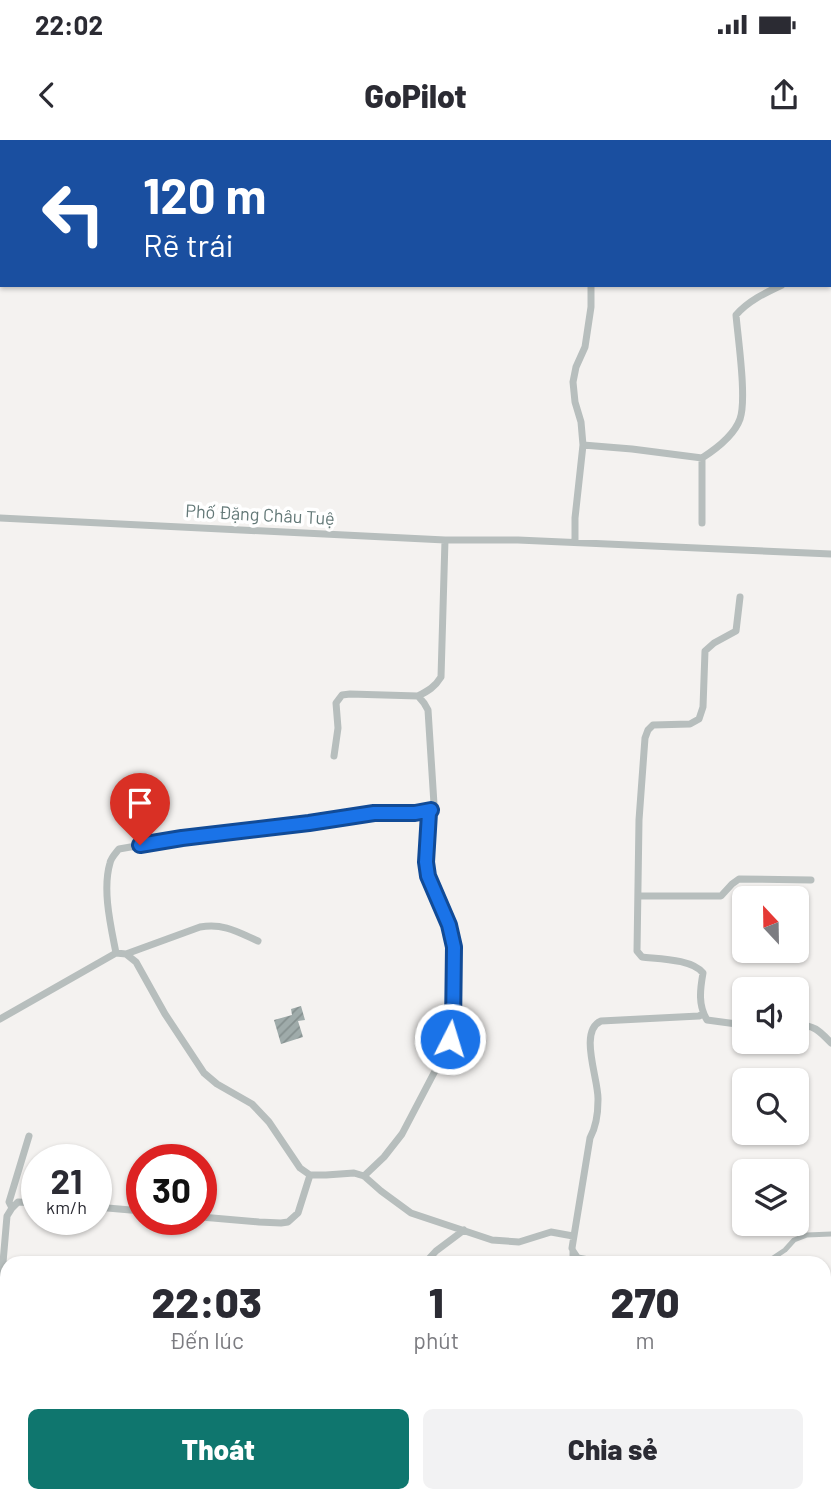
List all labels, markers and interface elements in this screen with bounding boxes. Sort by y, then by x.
text: 22:02 [35,9,103,40]
icon: back [28,76,66,114]
text: GoPilot [364,76,467,114]
icon: share [765,76,803,114]
text: 120 m [143,165,266,224]
icon: left [28,168,119,259]
text: Rẽ trái [143,225,234,263]
street label: Phố Đặng Châu Tuệ [185,499,335,529]
pin [110,773,170,845]
icon: arrive [121,784,159,822]
north arrow [732,886,808,962]
map controls [732,886,809,1236]
button: sound [732,977,809,1054]
position arrow [413,1002,487,1076]
button: search [732,1068,809,1145]
speed limit sign: 30 [126,1144,217,1235]
text: 21 [51,1159,82,1201]
button: layers [732,1159,809,1236]
text: km/h [46,1196,87,1218]
text: 22:03 [151,1276,262,1326]
text: 1 [429,1276,444,1326]
text: 270 [611,1276,680,1326]
text: Đến lúc [169,1326,244,1354]
text: phút [413,1326,459,1354]
text: m [636,1326,655,1354]
button: Thoát [28,1409,409,1489]
button: Chia sẻ [423,1409,803,1489]

